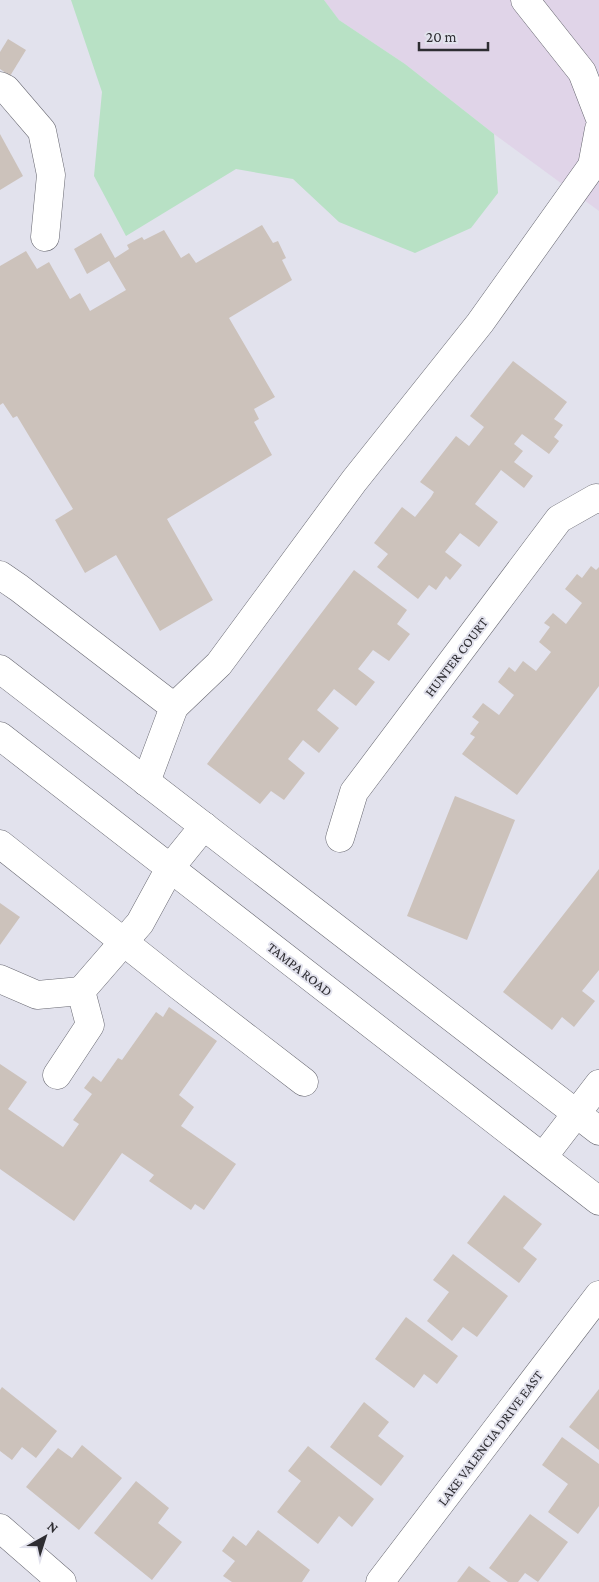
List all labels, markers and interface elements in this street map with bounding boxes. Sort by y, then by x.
scale bar [419,20,488,52]
text: 20 m [426,29,457,45]
street label: HUNTER COURT [421,614,491,700]
street label: TAMPA ROAD [264,939,336,999]
street label: LAKE VALENCIA DRIVE EAST [434,1367,546,1509]
north arrow [20,1512,70,1562]
text: N [44,1518,62,1536]

